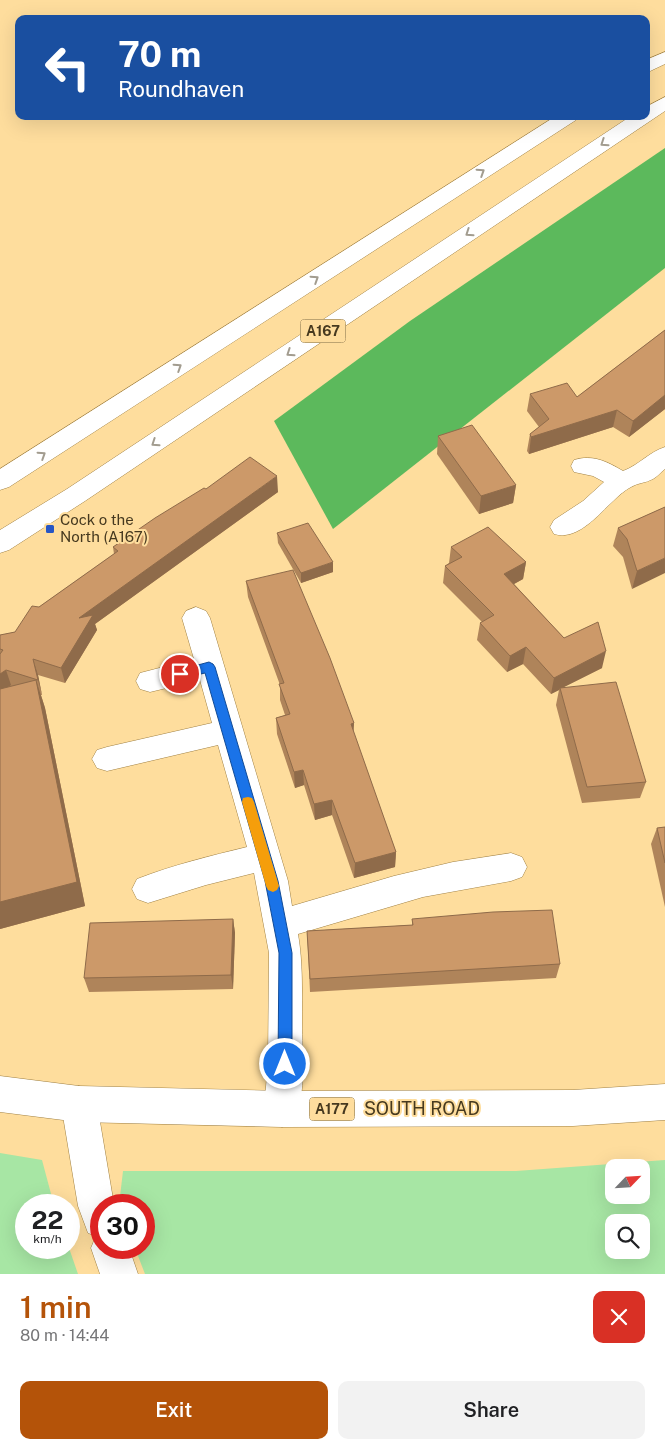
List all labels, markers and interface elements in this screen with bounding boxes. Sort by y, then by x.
text: 70 m [118,34,201,75]
icon: left [35,35,100,100]
text: Roundhaven [118,76,244,102]
one-way arrow [600,137,610,146]
one-way arrow [475,169,484,178]
one-way arrow [465,227,474,237]
one-way arrow [309,276,318,285]
road number: A167 [300,320,346,342]
one-way arrow [286,347,296,356]
one-way arrow [173,364,182,374]
one-way arrow [151,437,160,446]
one-way arrow [36,452,45,462]
place label: Cock o the North (A167) [60,511,148,545]
marker: Cock o the North (A167) [44,523,56,535]
pin [159,653,201,695]
icon: arrive [166,660,194,688]
position arrow [258,1037,310,1089]
road number: A177 [310,1098,354,1120]
street label: SOUTH ROAD [364,1098,480,1119]
north arrow [605,1159,650,1204]
map controls [605,1159,650,1259]
speed limit sign: 30 [90,1194,155,1259]
text: 22 [32,1205,63,1235]
button: search [605,1214,650,1259]
text: km/h [33,1232,62,1246]
text: 1 min [20,1289,91,1325]
button: close [593,1291,645,1343]
text: 80 m · 14:44 [20,1326,109,1345]
button: Exit [20,1381,328,1439]
button: Share [338,1381,645,1439]

